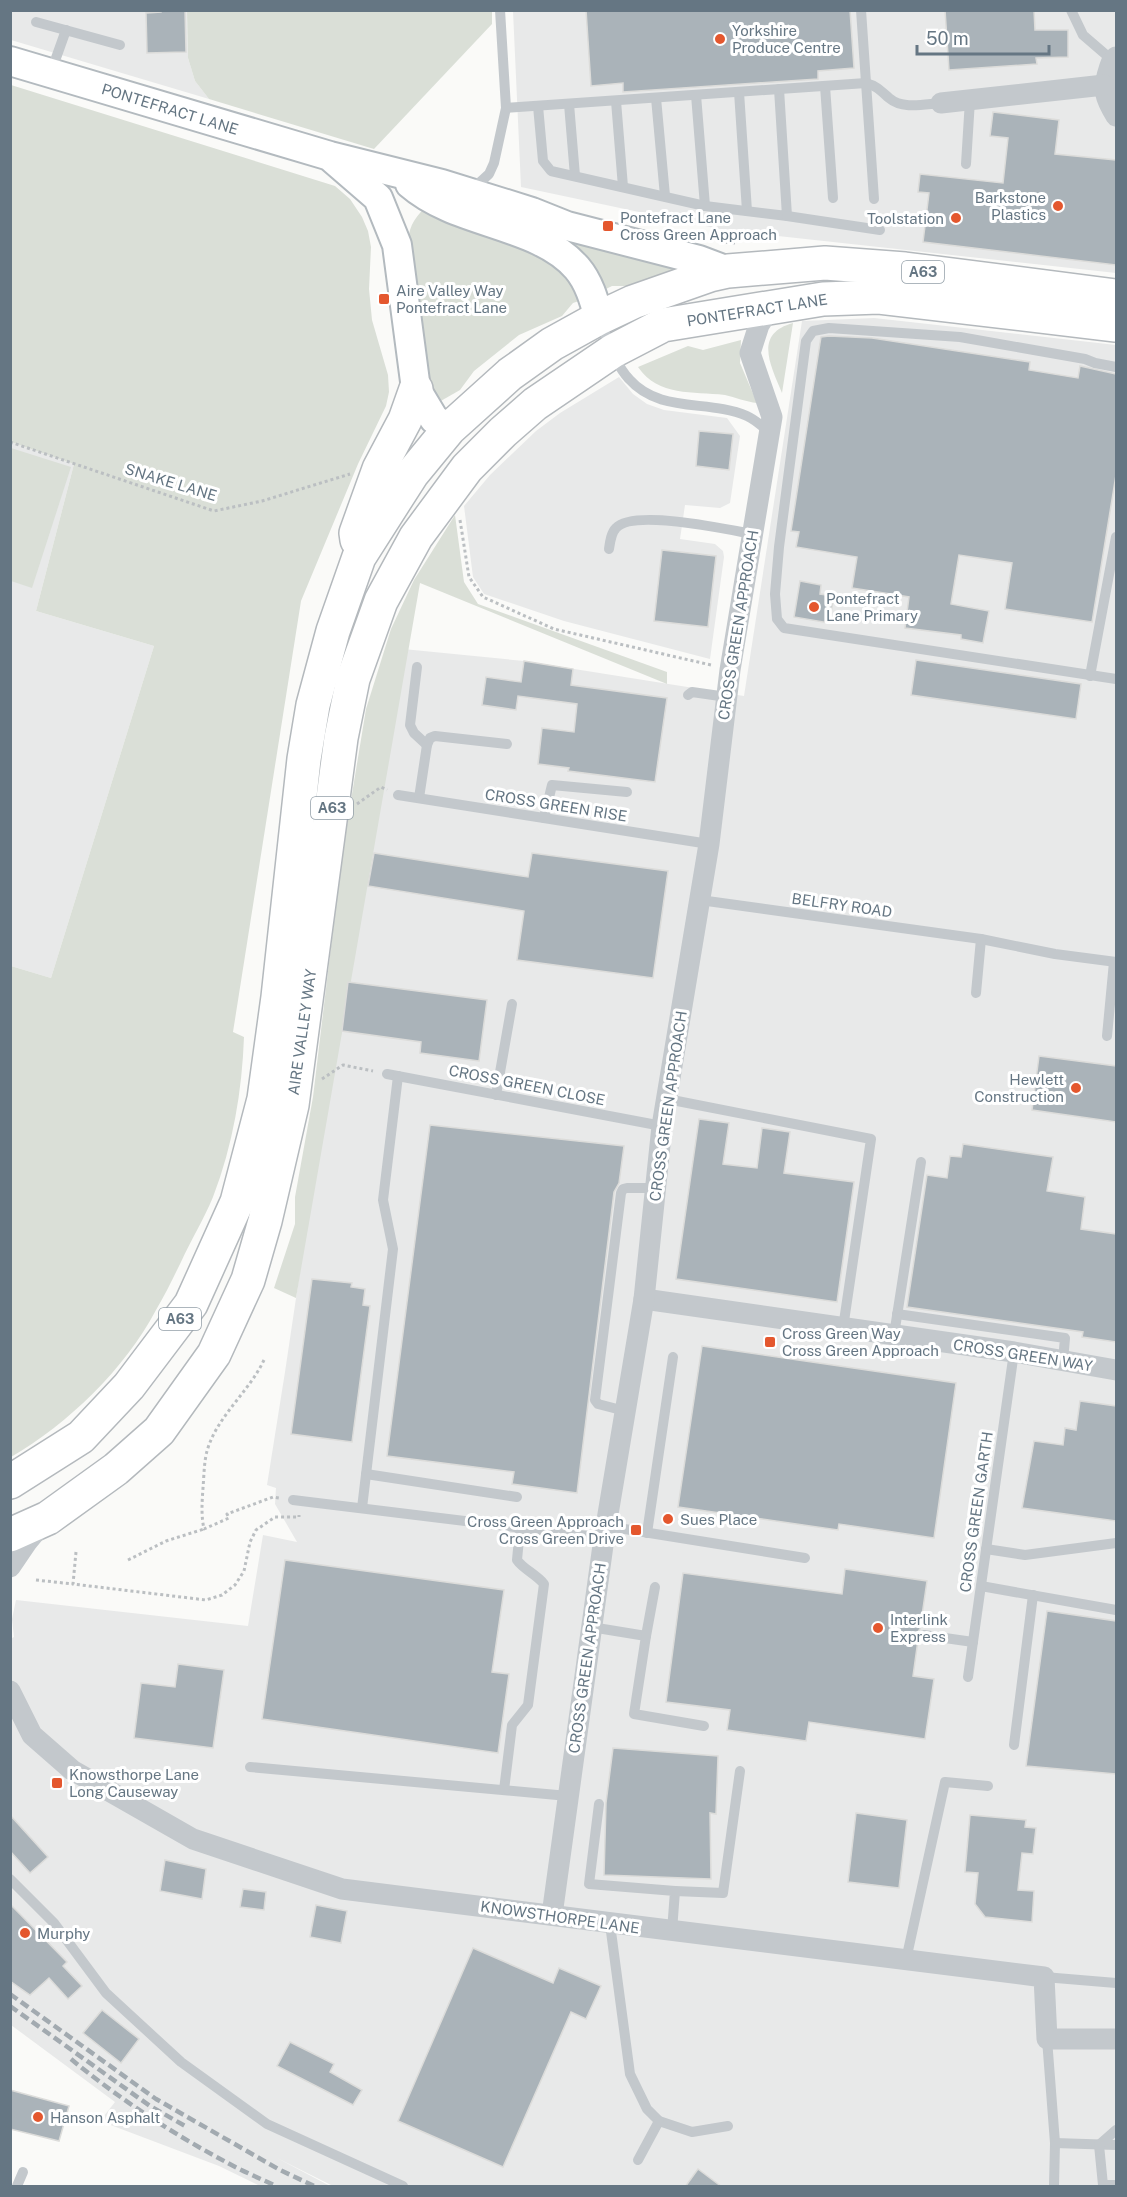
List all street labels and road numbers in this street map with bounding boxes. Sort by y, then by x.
street label: PONTEFRACT LANE [100,80,240,138]
road number: A63 [902,261,944,283]
street label: PONTEFRACT LANE [685,290,829,330]
street label: SNAKE LANE [123,460,219,504]
street label: CROSS GREEN APPROACH [715,529,761,721]
street label: CROSS GREEN RISE [484,785,628,825]
road number: A63 [311,797,353,819]
street label: BELFRY ROAD [791,890,893,920]
street label: AIRE VALLEY WAY [285,968,319,1096]
street label: CROSS GREEN APPROACH [646,1010,690,1202]
street label: CROSS GREEN CLOSE [447,1061,607,1109]
road number: A63 [159,1308,201,1330]
street label: CROSS GREEN WAY [952,1336,1094,1374]
street label: CROSS GREEN GARTH [956,1431,996,1593]
street label: CROSS GREEN APPROACH [565,1562,609,1754]
street label: KNOWSTHORPE LANE [479,1897,641,1937]

